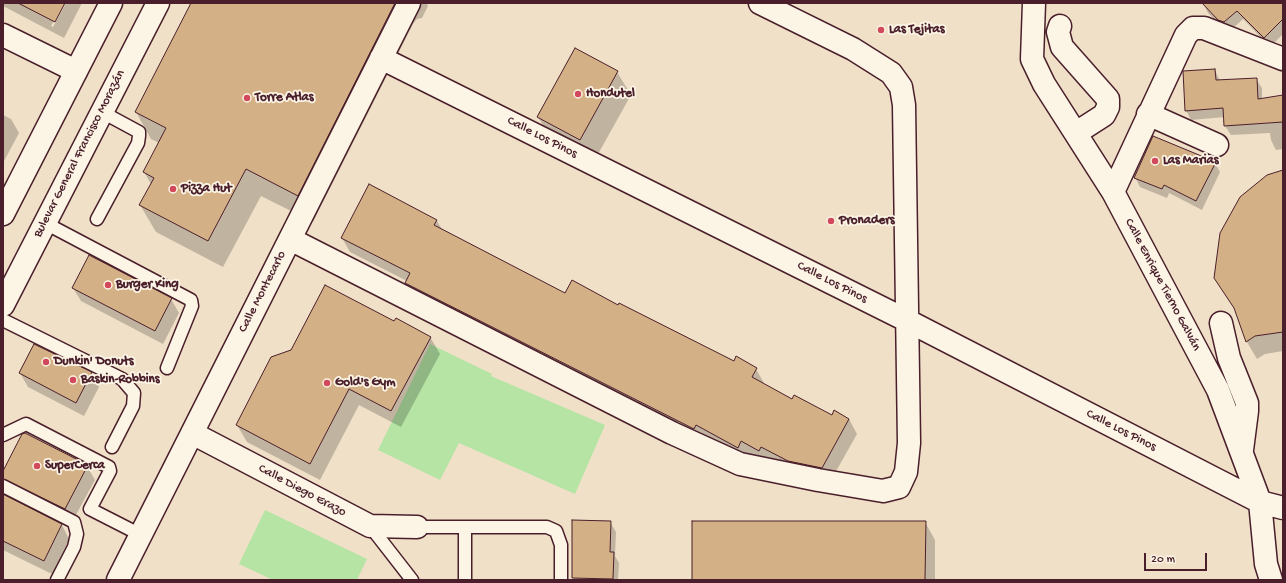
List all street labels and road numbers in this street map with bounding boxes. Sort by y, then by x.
street label: Bulevar General Francisco Morazán [31,68,129,240]
street label: Calle Los Pinos [504,114,580,162]
street label: Calle Enrique Tierno Galván [1120,216,1204,354]
street label: Calle Montecarlo [236,249,290,335]
street label: Calle Los Pinos [794,259,870,307]
street label: Calle Los Pinos [1083,407,1159,455]
street label: Calle Diego Erazo [255,461,349,521]

